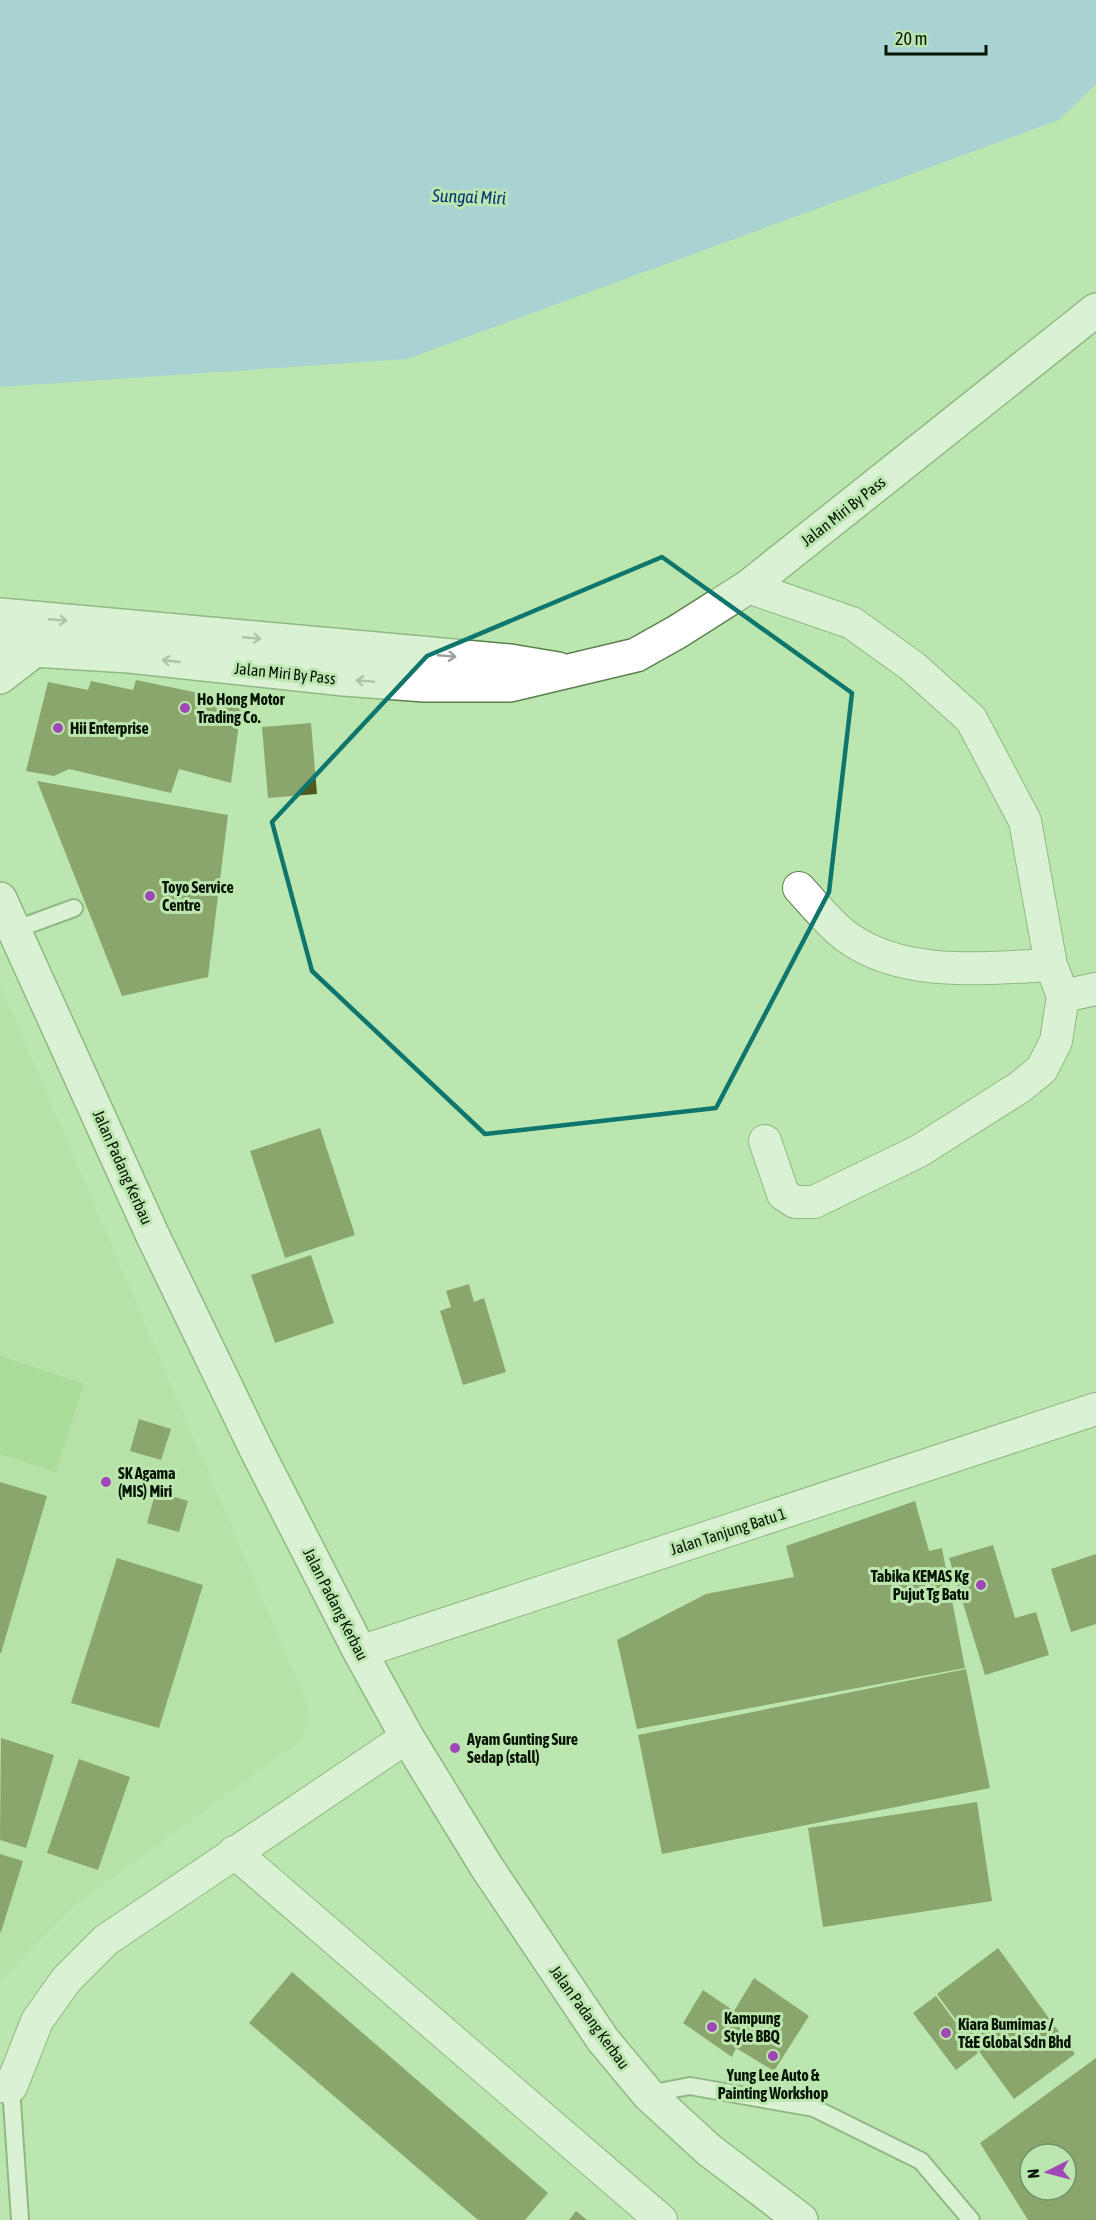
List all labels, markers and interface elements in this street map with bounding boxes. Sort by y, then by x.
scale bar [886,18,986,56]
text: 20 m [895,28,927,49]
water label: Sungai Miri [431,185,506,208]
street label: Jalan Miri By Pass [797,472,890,550]
one-way arrow [48,615,68,626]
one-way arrow [242,633,262,644]
one-way arrow [436,651,456,662]
one-way arrow [162,655,181,666]
street label: Jalan Miri By Pass [233,659,337,688]
one-way arrow [355,675,375,686]
place label: Ho Hong Motor Trading Co. [197,690,285,726]
marker: Ho Hong Motor Trading Co. [178,701,192,715]
place label: Hii Enterprise [70,719,149,737]
marker: Hii Enterprise [51,721,65,735]
place label: Toyo Service Centre [162,878,234,914]
marker: Toyo Service Centre [143,889,157,903]
street label: Jalan Padang Kerbau [89,1107,156,1227]
place label: SK Agama (MIS) Miri [118,1464,176,1500]
marker: SK Agama (MIS) Miri [99,1475,113,1489]
street label: Jalan Tanjung Batu 1 [668,1504,788,1559]
street label: Jalan Padang Kerbau [299,1545,372,1663]
place label: Tabika KEMAS Kg Pujut Tg Batu [871,1567,969,1603]
marker: Tabika KEMAS Kg Pujut Tg Batu [974,1578,988,1592]
place label: Ayam Gunting Sure Sedap (stall) [466,1730,578,1766]
marker: Ayam Gunting Sure Sedap (stall) [448,1741,462,1755]
street label: Jalan Padang Kerbau [546,1962,634,2073]
place label: Kampung Style BBQ [724,2009,781,2045]
place label: Kiara Bumimas / T&E Global Sdn Bhd [958,2015,1071,2051]
marker: Kampung Style BBQ [705,2020,719,2034]
marker: Kiara Bumimas / T&E Global Sdn Bhd [939,2026,953,2040]
marker: Yung Lee Auto & Painting Workshop [766,2049,780,2063]
place label: Yung Lee Auto & Painting Workshop [718,2066,829,2102]
north arrow [1018,2142,1078,2202]
text: N [1024,2168,1043,2179]

